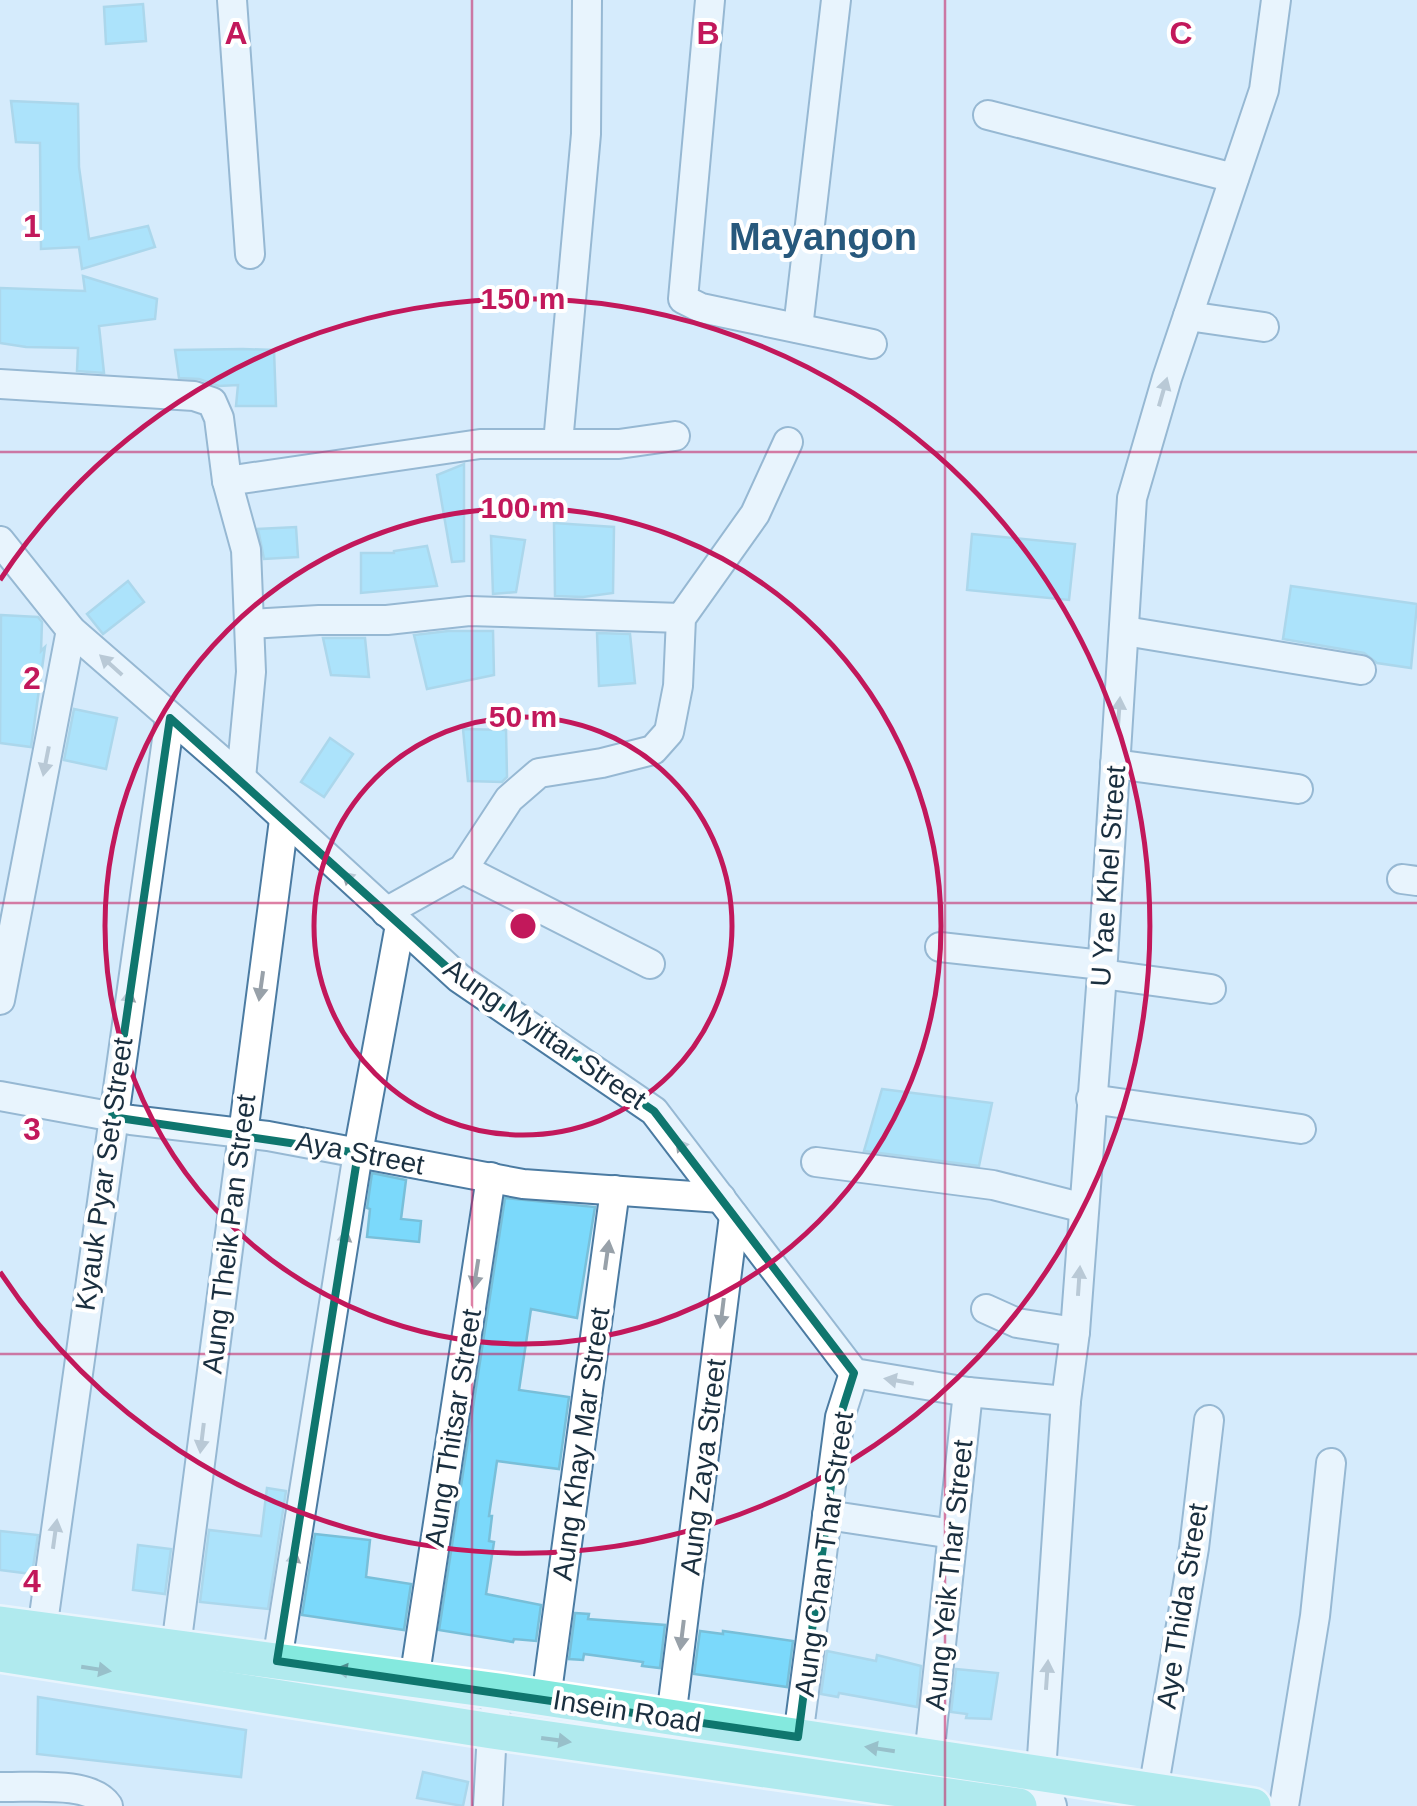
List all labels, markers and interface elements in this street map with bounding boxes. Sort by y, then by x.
text: A [224,15,248,51]
text: B [696,15,720,51]
text: C [1169,15,1193,51]
text: 1 [23,208,41,244]
district label: Mayangon [729,216,917,258]
text: 150 m [480,282,566,315]
one-way arrow [1156,377,1171,407]
text: 100 m [480,491,566,524]
one-way arrow [99,655,124,677]
text: 2 [23,660,41,696]
one-way arrow [1111,696,1127,728]
text: 50 m [489,700,557,733]
one-way arrow [38,745,54,776]
street label: U Yae Khel Street [1085,764,1131,988]
one-way arrow [341,871,365,894]
centre of rings [505,908,541,944]
street label: Aung Myittar Street [438,953,652,1116]
one-way arrow [253,971,269,1003]
one-way arrow [121,988,137,1019]
street label: Kyauk Pyar Set Street [69,1035,139,1313]
street label: Aung Theik Pan Street [196,1092,262,1375]
text: 3 [23,1111,41,1147]
street label: Aya Street [293,1125,427,1181]
one-way arrow [675,1138,696,1164]
one-way arrow [336,1227,352,1259]
one-way arrow [599,1239,615,1271]
one-way arrow [468,1258,483,1290]
one-way arrow [1071,1265,1087,1297]
one-way arrow [714,1297,730,1329]
street label: Aung Khay Mar Street [546,1305,616,1583]
street label: Aung Thitsar Street [419,1306,487,1549]
street label: Aung Zaya Street [674,1357,732,1577]
one-way arrow [883,1373,915,1388]
street label: Aung Chan Thar Street [789,1409,859,1698]
one-way arrow [194,1422,210,1454]
street label: Aung Yeik Thar Street [919,1438,979,1712]
street label: Aye Thida Street [1150,1501,1214,1711]
one-way arrow [48,1518,64,1549]
one-way arrow [285,1548,301,1580]
text: 4 [23,1563,41,1599]
one-way arrow [673,1620,689,1651]
one-way arrow [1039,1658,1055,1690]
one-way arrow [81,1662,113,1678]
one-way arrow [334,1663,366,1679]
street label: Insein Road [551,1684,703,1738]
one-way arrow [541,1733,572,1749]
one-way arrow [863,1741,895,1757]

